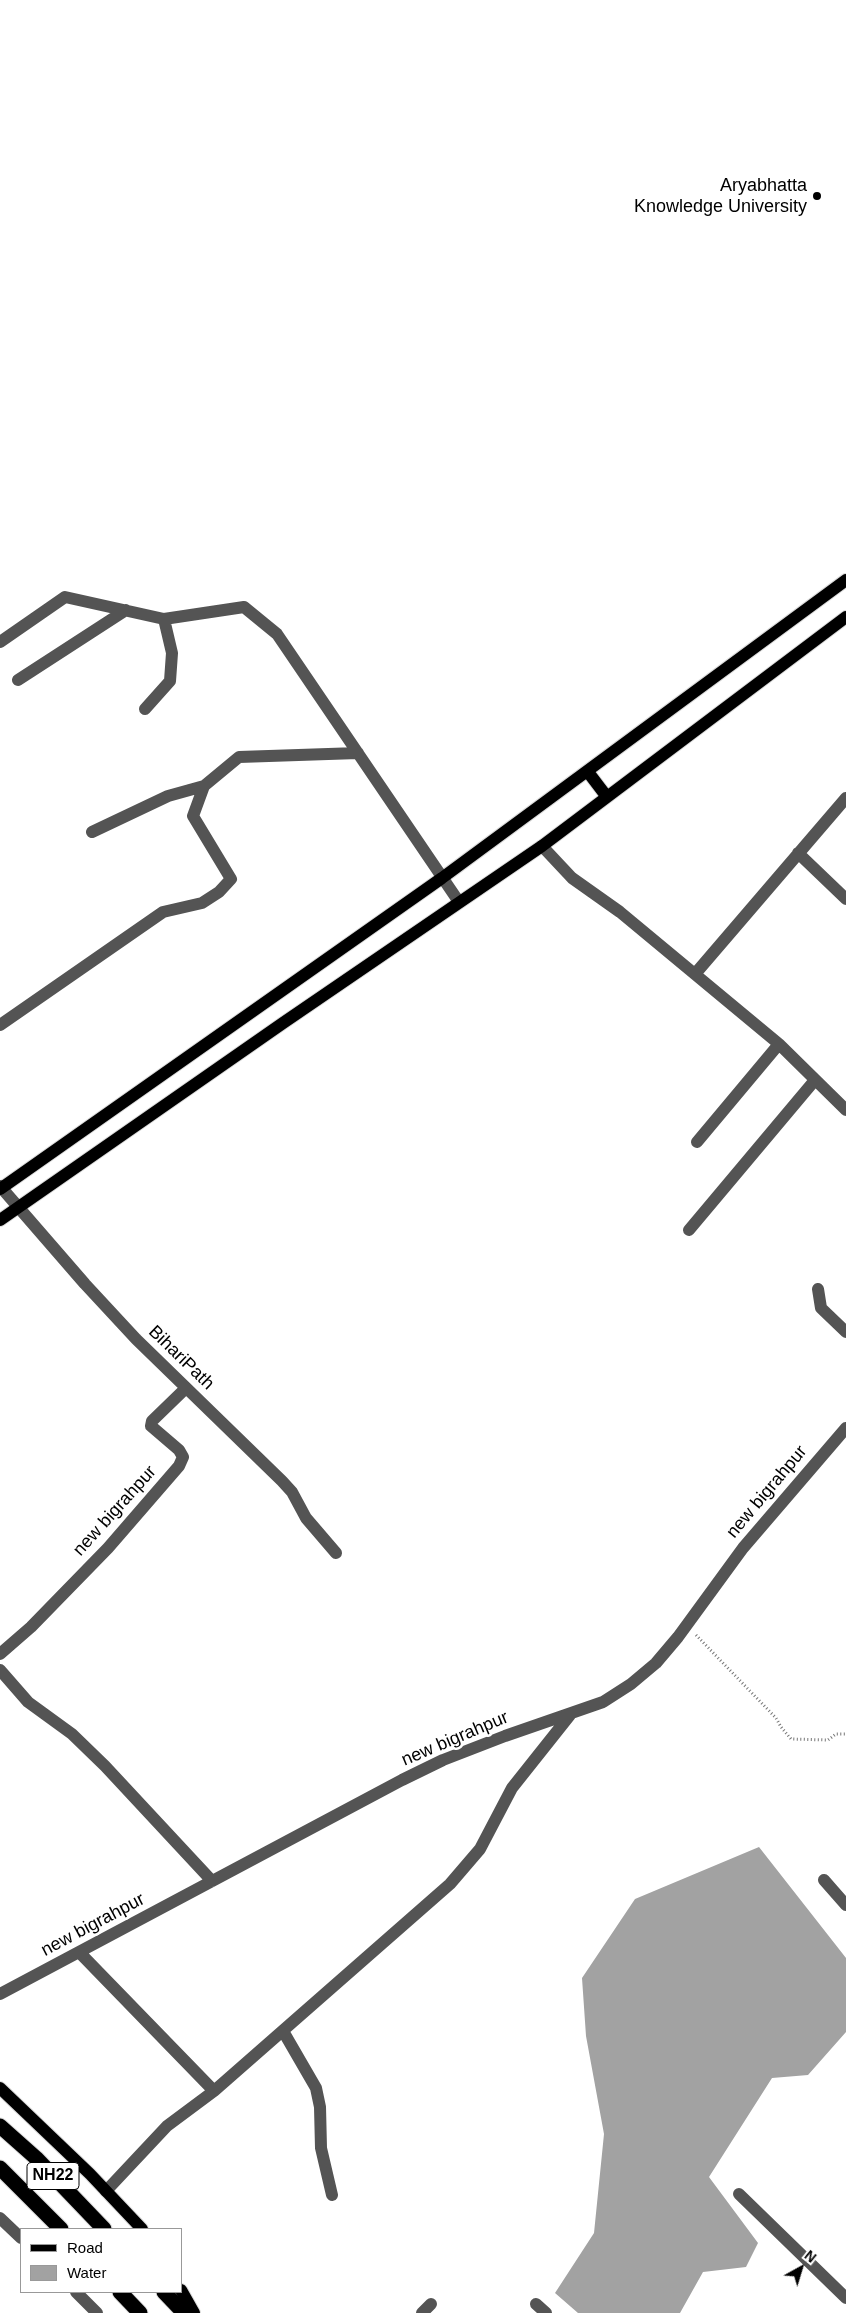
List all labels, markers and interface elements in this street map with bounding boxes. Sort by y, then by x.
place label: Aryabhatta Knowledge University [634,175,807,218]
marker: Aryabhatta Knowledge University [811,190,823,202]
street label: BihariPath [144,1321,218,1395]
street label: new bigrahpur [722,1441,812,1543]
street label: new bigrahpur [69,1461,161,1561]
street label: new bigrahpur [398,1707,512,1771]
street label: new bigrahpur [38,1889,148,1961]
road number: NH22 [27,2162,79,2190]
legend [20,2228,182,2293]
text: Road [67,2239,103,2256]
north arrow [776,2243,826,2293]
text: N [801,2247,819,2266]
text: Water [67,2264,106,2281]

